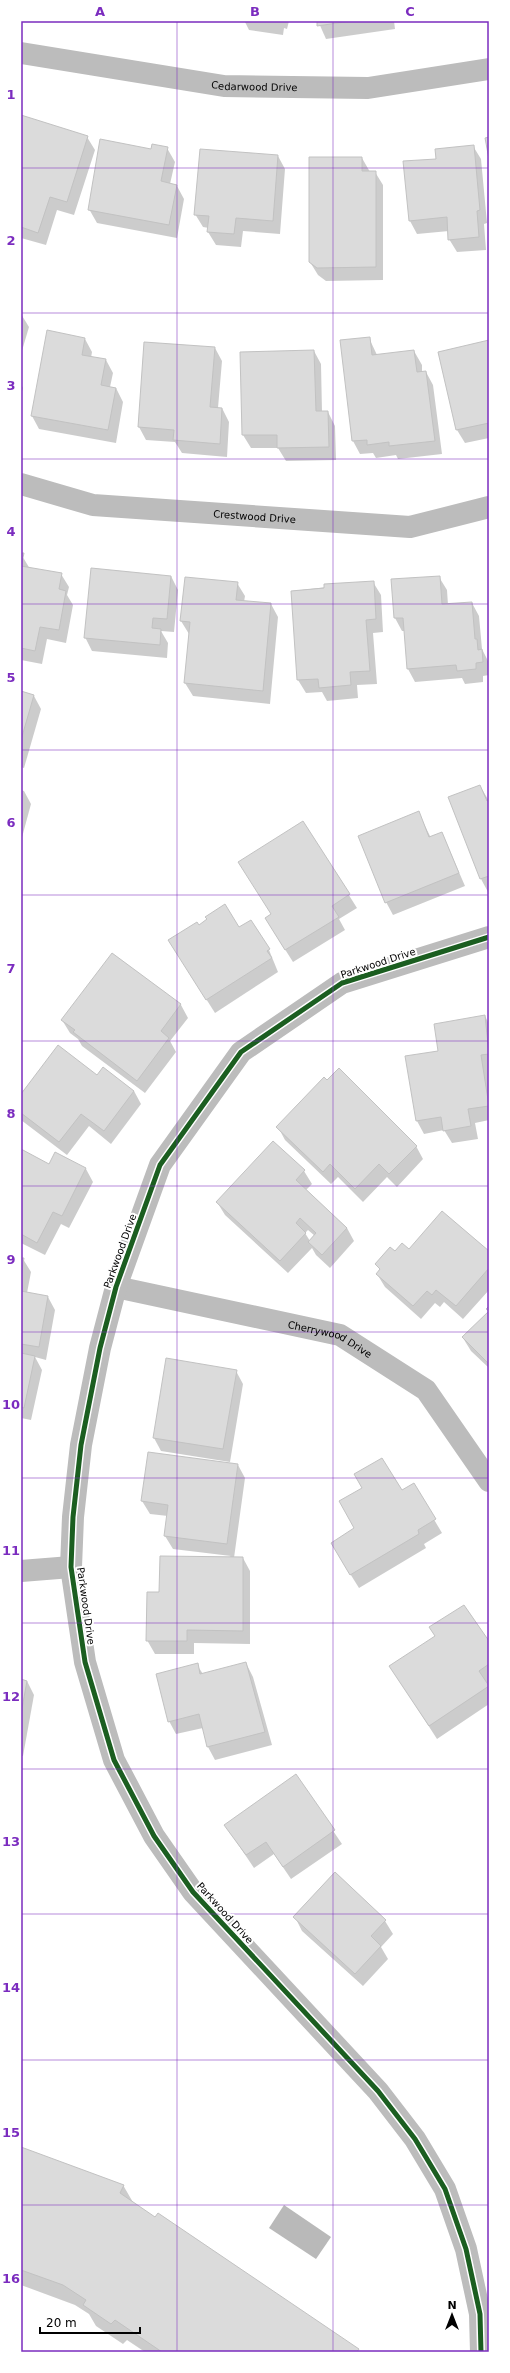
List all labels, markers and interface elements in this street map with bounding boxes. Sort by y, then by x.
text: A [95,4,105,19]
text: B [250,4,260,19]
text: C [405,4,415,19]
street label: Cedarwood Drive [210,79,298,93]
text: 1 [6,87,16,102]
text: 2 [6,233,16,248]
text: 3 [6,378,16,393]
street label: Crestwood Drive [213,508,296,525]
text: 4 [6,524,16,539]
text: 5 [6,670,16,685]
text: 6 [6,815,16,830]
street label: Parkwood Drive [339,946,417,980]
text: 7 [6,961,16,976]
text: 8 [6,1106,16,1121]
street label: Parkwood Drive [101,1212,139,1290]
text: 9 [6,1252,16,1267]
street label: Cherrywood Drive [287,1318,374,1360]
text: 10 [2,1397,20,1412]
text: 11 [2,1543,20,1558]
street label: Parkwood Drive [75,1567,97,1645]
text: 12 [2,1689,20,1704]
text: 13 [2,1834,20,1849]
street label: Parkwood Drive [195,1880,255,1946]
text: 14 [2,1980,20,1995]
text: 15 [2,2125,20,2140]
text: 16 [2,2271,20,2286]
north arrow [432,2295,472,2335]
text: N [447,2299,457,2312]
scale bar [40,2309,140,2335]
text: 20 m [46,2316,77,2330]

